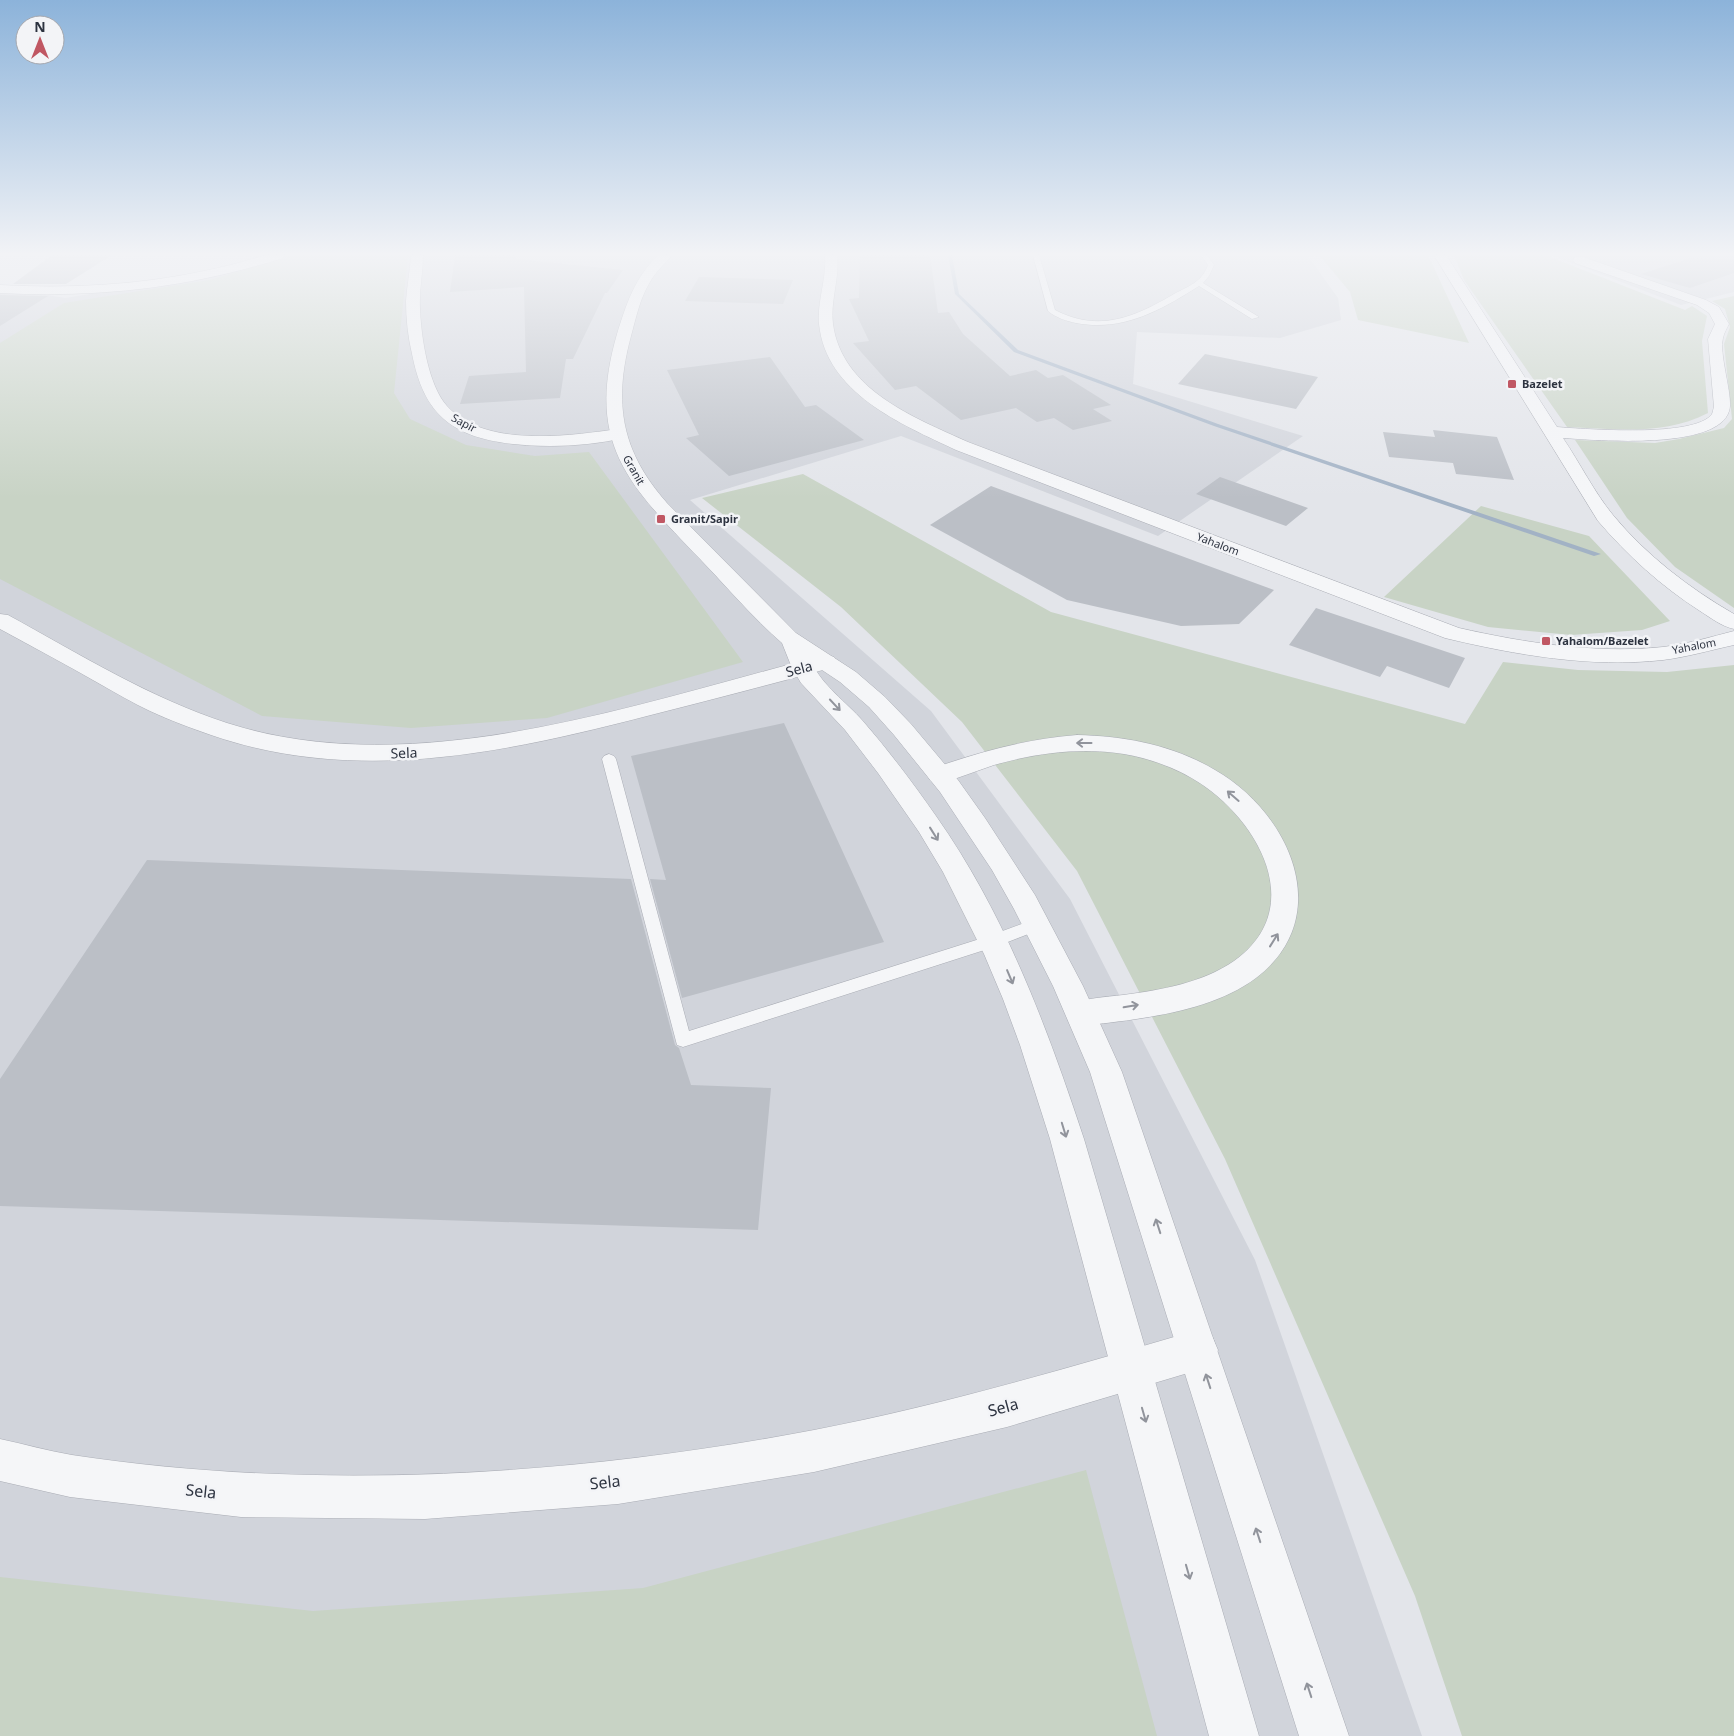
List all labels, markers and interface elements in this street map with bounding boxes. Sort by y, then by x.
north arrow [15,15,65,65]
text: N [34,17,46,36]
place label: Bazelet [1522,376,1563,391]
marker: Bazelet [1506,378,1518,390]
street label: Sapir [449,410,480,436]
street label: Granit [620,452,649,487]
place label: Granit/Sapir [671,511,738,526]
marker: Granit/Sapir [655,513,667,525]
street label: Yahalom [1195,529,1242,559]
place label: Yahalom/Bazelet [1556,633,1649,648]
street label: Yahalom [1671,634,1717,657]
marker: Yahalom/Bazelet [1540,635,1552,647]
street label: Sela [783,656,814,681]
one-way arrow [829,699,841,711]
one-way arrow [1076,738,1092,748]
street label: Sela [390,743,418,762]
one-way arrow [1227,791,1240,802]
one-way arrow [929,826,939,840]
one-way arrow [1269,933,1279,947]
one-way arrow [1006,969,1015,984]
one-way arrow [1122,1001,1138,1011]
one-way arrow [1059,1122,1069,1138]
one-way arrow [1152,1218,1162,1234]
one-way arrow [1203,1373,1212,1389]
street label: Sela [985,1392,1021,1422]
one-way arrow [1140,1407,1149,1423]
street label: Sela [588,1469,622,1495]
street label: Sela [184,1478,218,1504]
one-way arrow [1253,1527,1263,1543]
one-way arrow [1184,1563,1193,1579]
one-way arrow [1303,1682,1313,1698]

